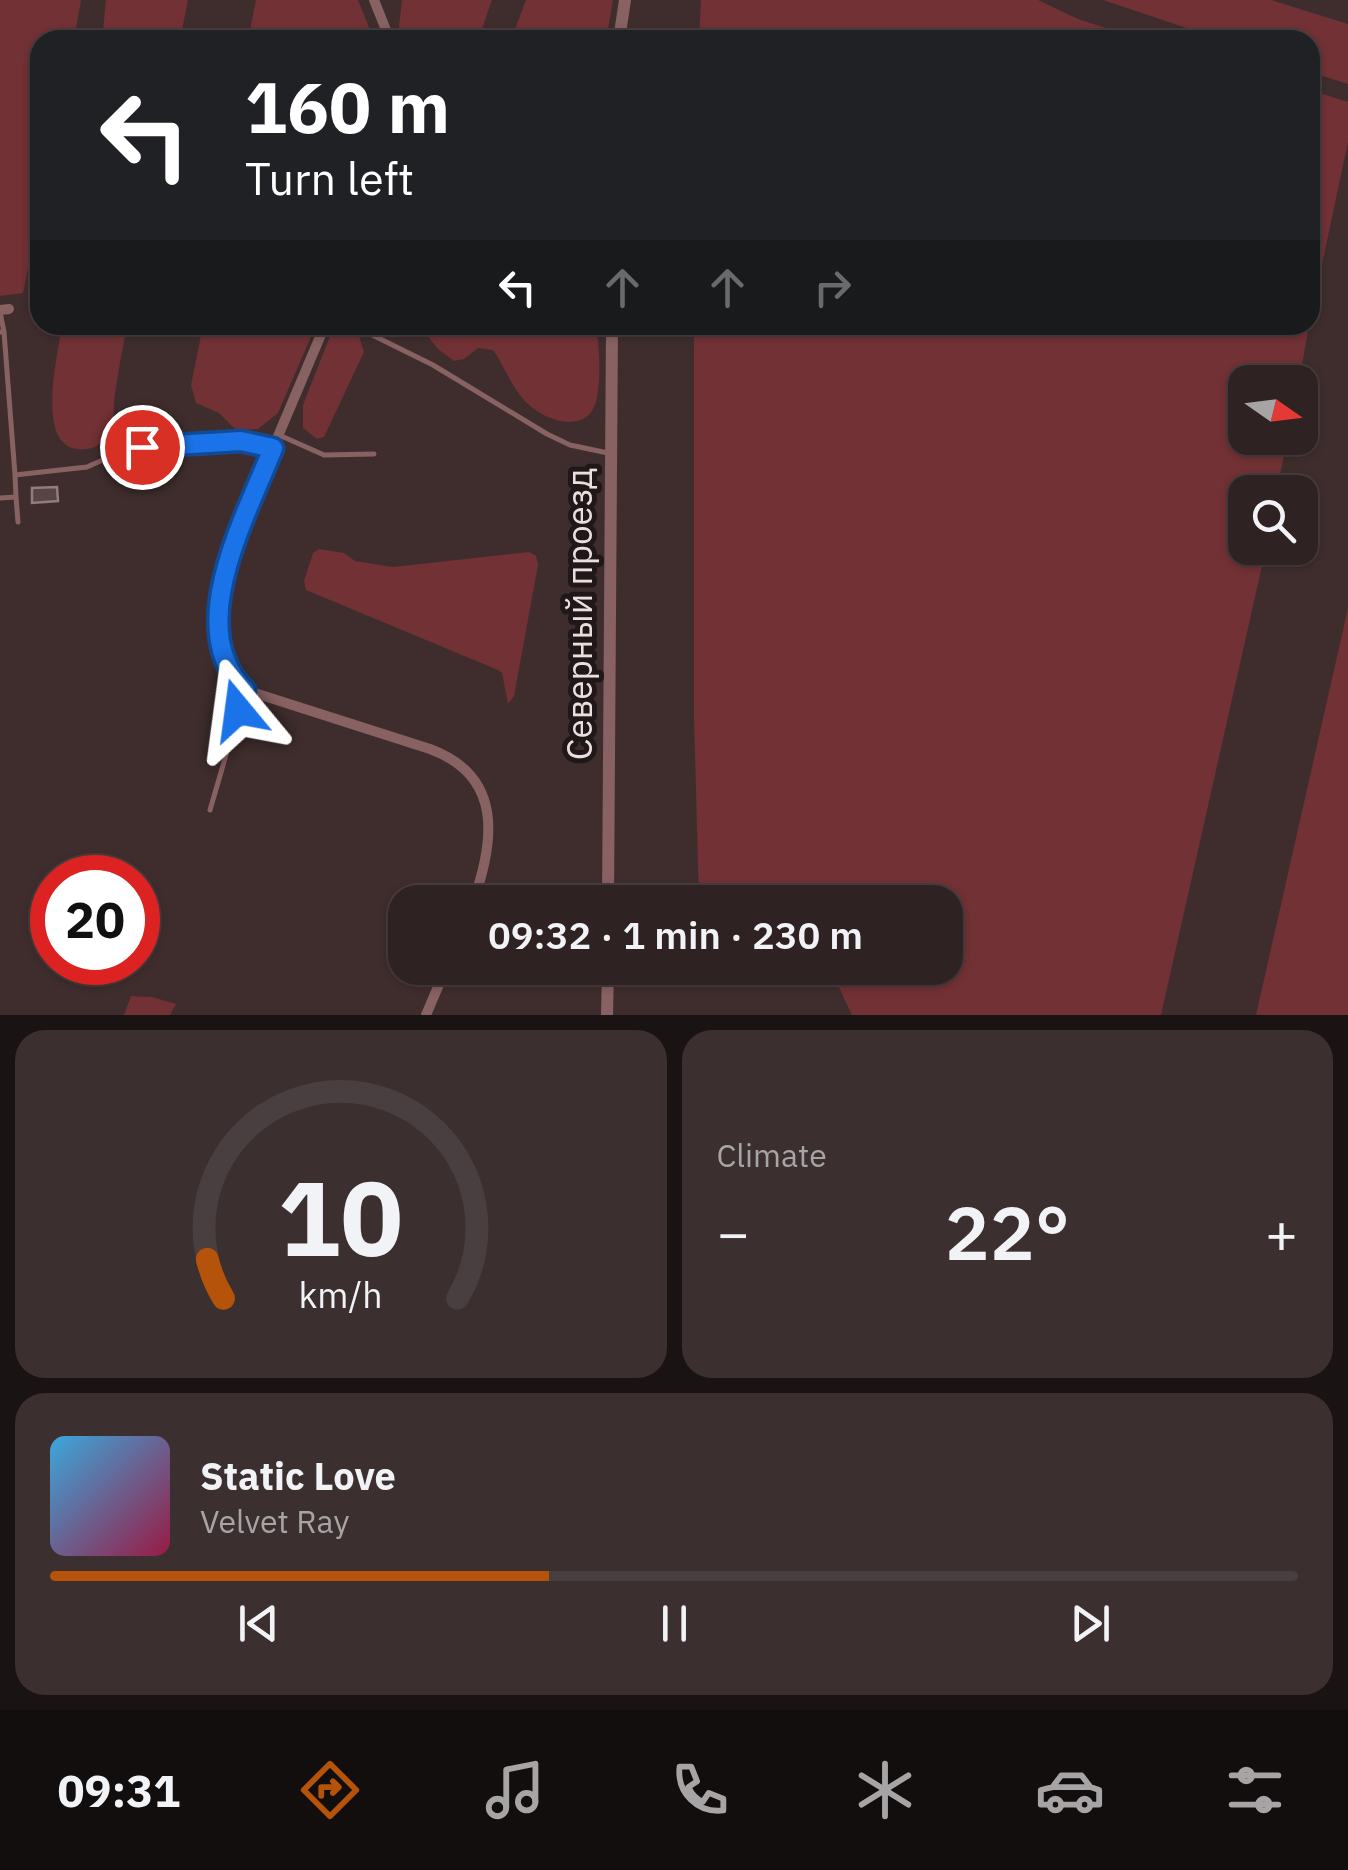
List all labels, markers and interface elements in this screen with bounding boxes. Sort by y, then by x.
text: 160 m [245,61,450,152]
icon: left [80,70,210,200]
text: Turn left [245,149,414,207]
icon: left [490,260,545,315]
icon: ahead [595,260,650,315]
icon: ahead [700,260,755,315]
icon: right [805,260,860,315]
north arrow [1228,365,1318,455]
map controls [1228,365,1318,565]
pin [100,405,185,490]
icon: arrive [115,420,170,475]
street label: Северный проезд [556,468,602,760]
button: search [1228,475,1318,565]
position arrow [186,658,290,762]
speed limit sign: 20 [30,855,160,985]
text: 09:32 · 1 min · 230 m [488,910,863,959]
text: Climate [717,1134,827,1176]
text: 10 [278,1149,403,1285]
text: 22° [945,1183,1070,1281]
text: − [717,1197,750,1268]
text: + [1265,1197,1298,1268]
text: km/h [299,1271,383,1318]
text: Static Love [200,1451,396,1500]
text: Velvet Ray [200,1500,349,1542]
icon: previous [231,1596,286,1651]
icon: pause [647,1596,702,1651]
icon: next [1063,1596,1118,1651]
icon: directions [295,1755,365,1825]
icon: music [480,1755,550,1825]
icon: phone [665,1755,735,1825]
icon: climate [850,1755,920,1825]
icon: car [1035,1755,1105,1825]
icon: filters [1220,1755,1290,1825]
text: 09:31 [58,1761,180,1819]

